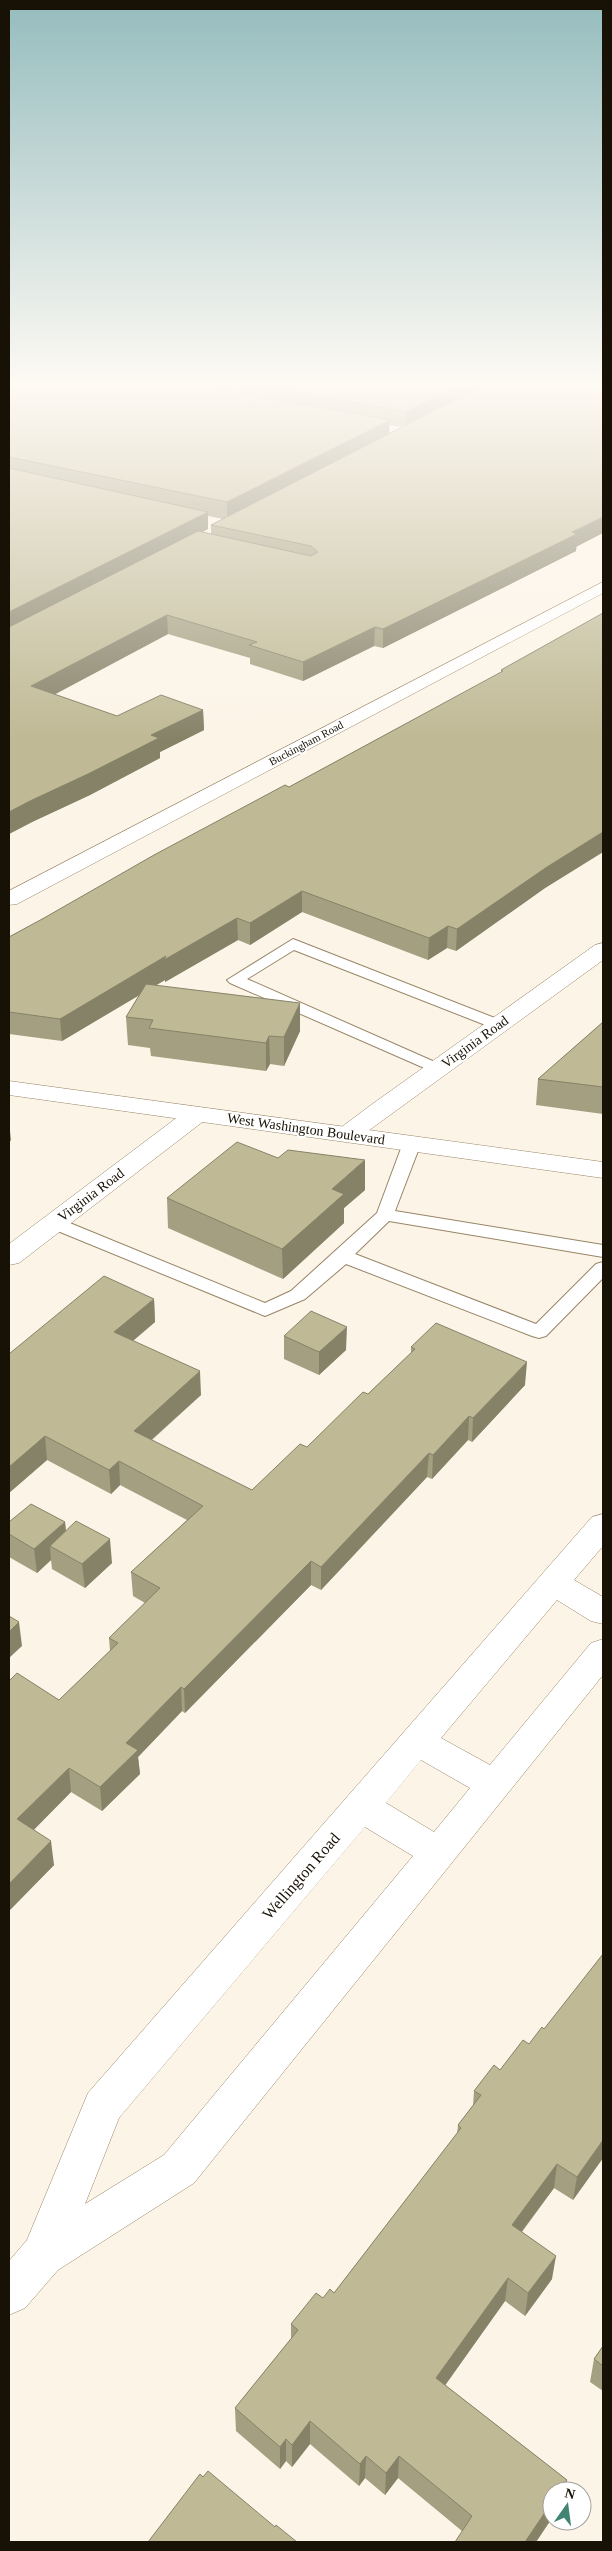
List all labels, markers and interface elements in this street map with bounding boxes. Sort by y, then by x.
street label: Buckingham Road [267,718,346,768]
street label: Virginia Road [439,1013,511,1071]
street label: West Washington Boulevard [226,1110,386,1148]
street label: Virginia Road [55,1165,127,1225]
street label: Wellington Road [259,1829,344,1923]
north arrow [542,2481,592,2531]
text: N [563,2485,577,2502]

